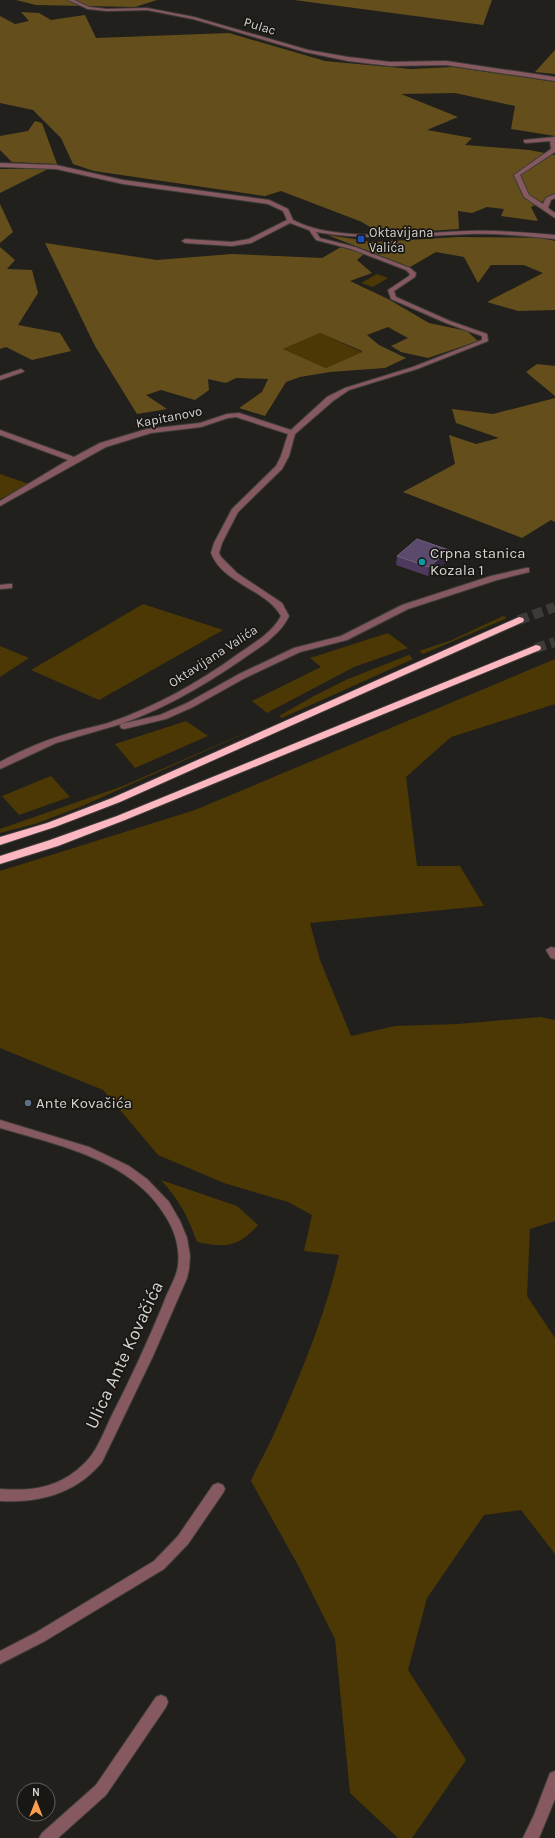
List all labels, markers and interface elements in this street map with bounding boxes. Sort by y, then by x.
street label: Pulac [242,14,278,38]
place label: Oktavijana Valića [369,225,433,255]
marker: Oktavijana Valića [356,234,366,244]
street label: Kapitanovo [135,403,203,431]
place label: Crpna stanica Kozala 1 [430,544,526,579]
marker: Crpna stanica Kozala 1 [417,557,427,567]
street label: Oktavijana Valića [166,622,260,690]
place label: Ante Kovačića [36,1094,132,1112]
marker: Ante Kovačića [23,1098,33,1108]
street label: Ulica Ante Kovačića [80,1278,168,1432]
north arrow [16,1782,56,1822]
text: N [32,1786,40,1799]

